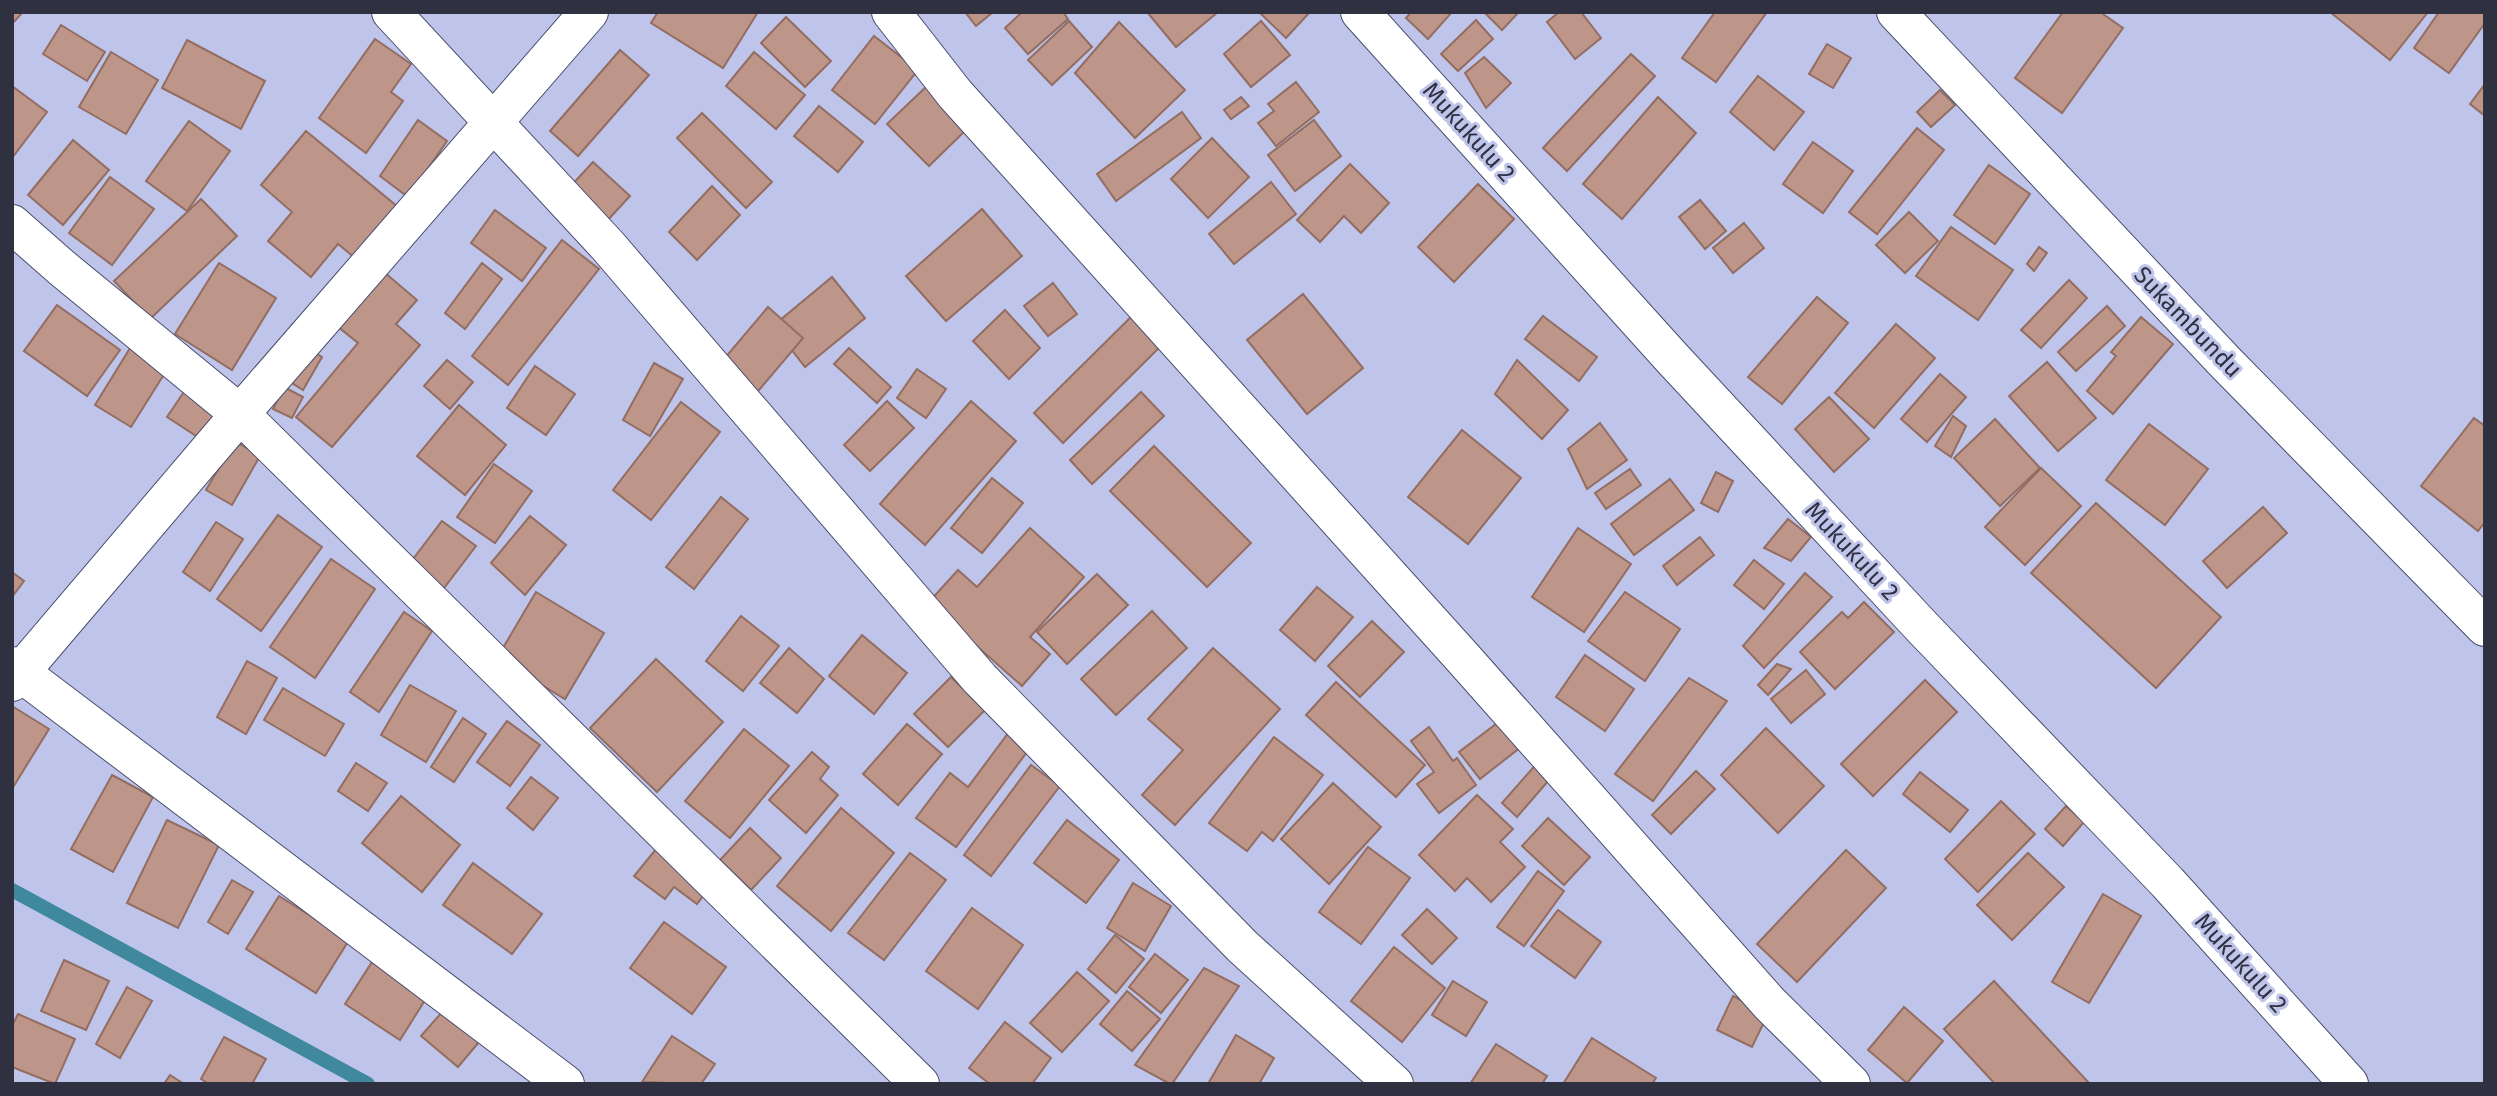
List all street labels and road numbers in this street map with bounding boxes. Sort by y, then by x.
street label: Mukukulu 2 [1417,77,1521,187]
street label: Sukambundu [2128,261,2248,383]
street label: Mukukulu 2 [1799,496,1905,606]
street label: Mukukulu 2 [2189,908,2293,1018]

